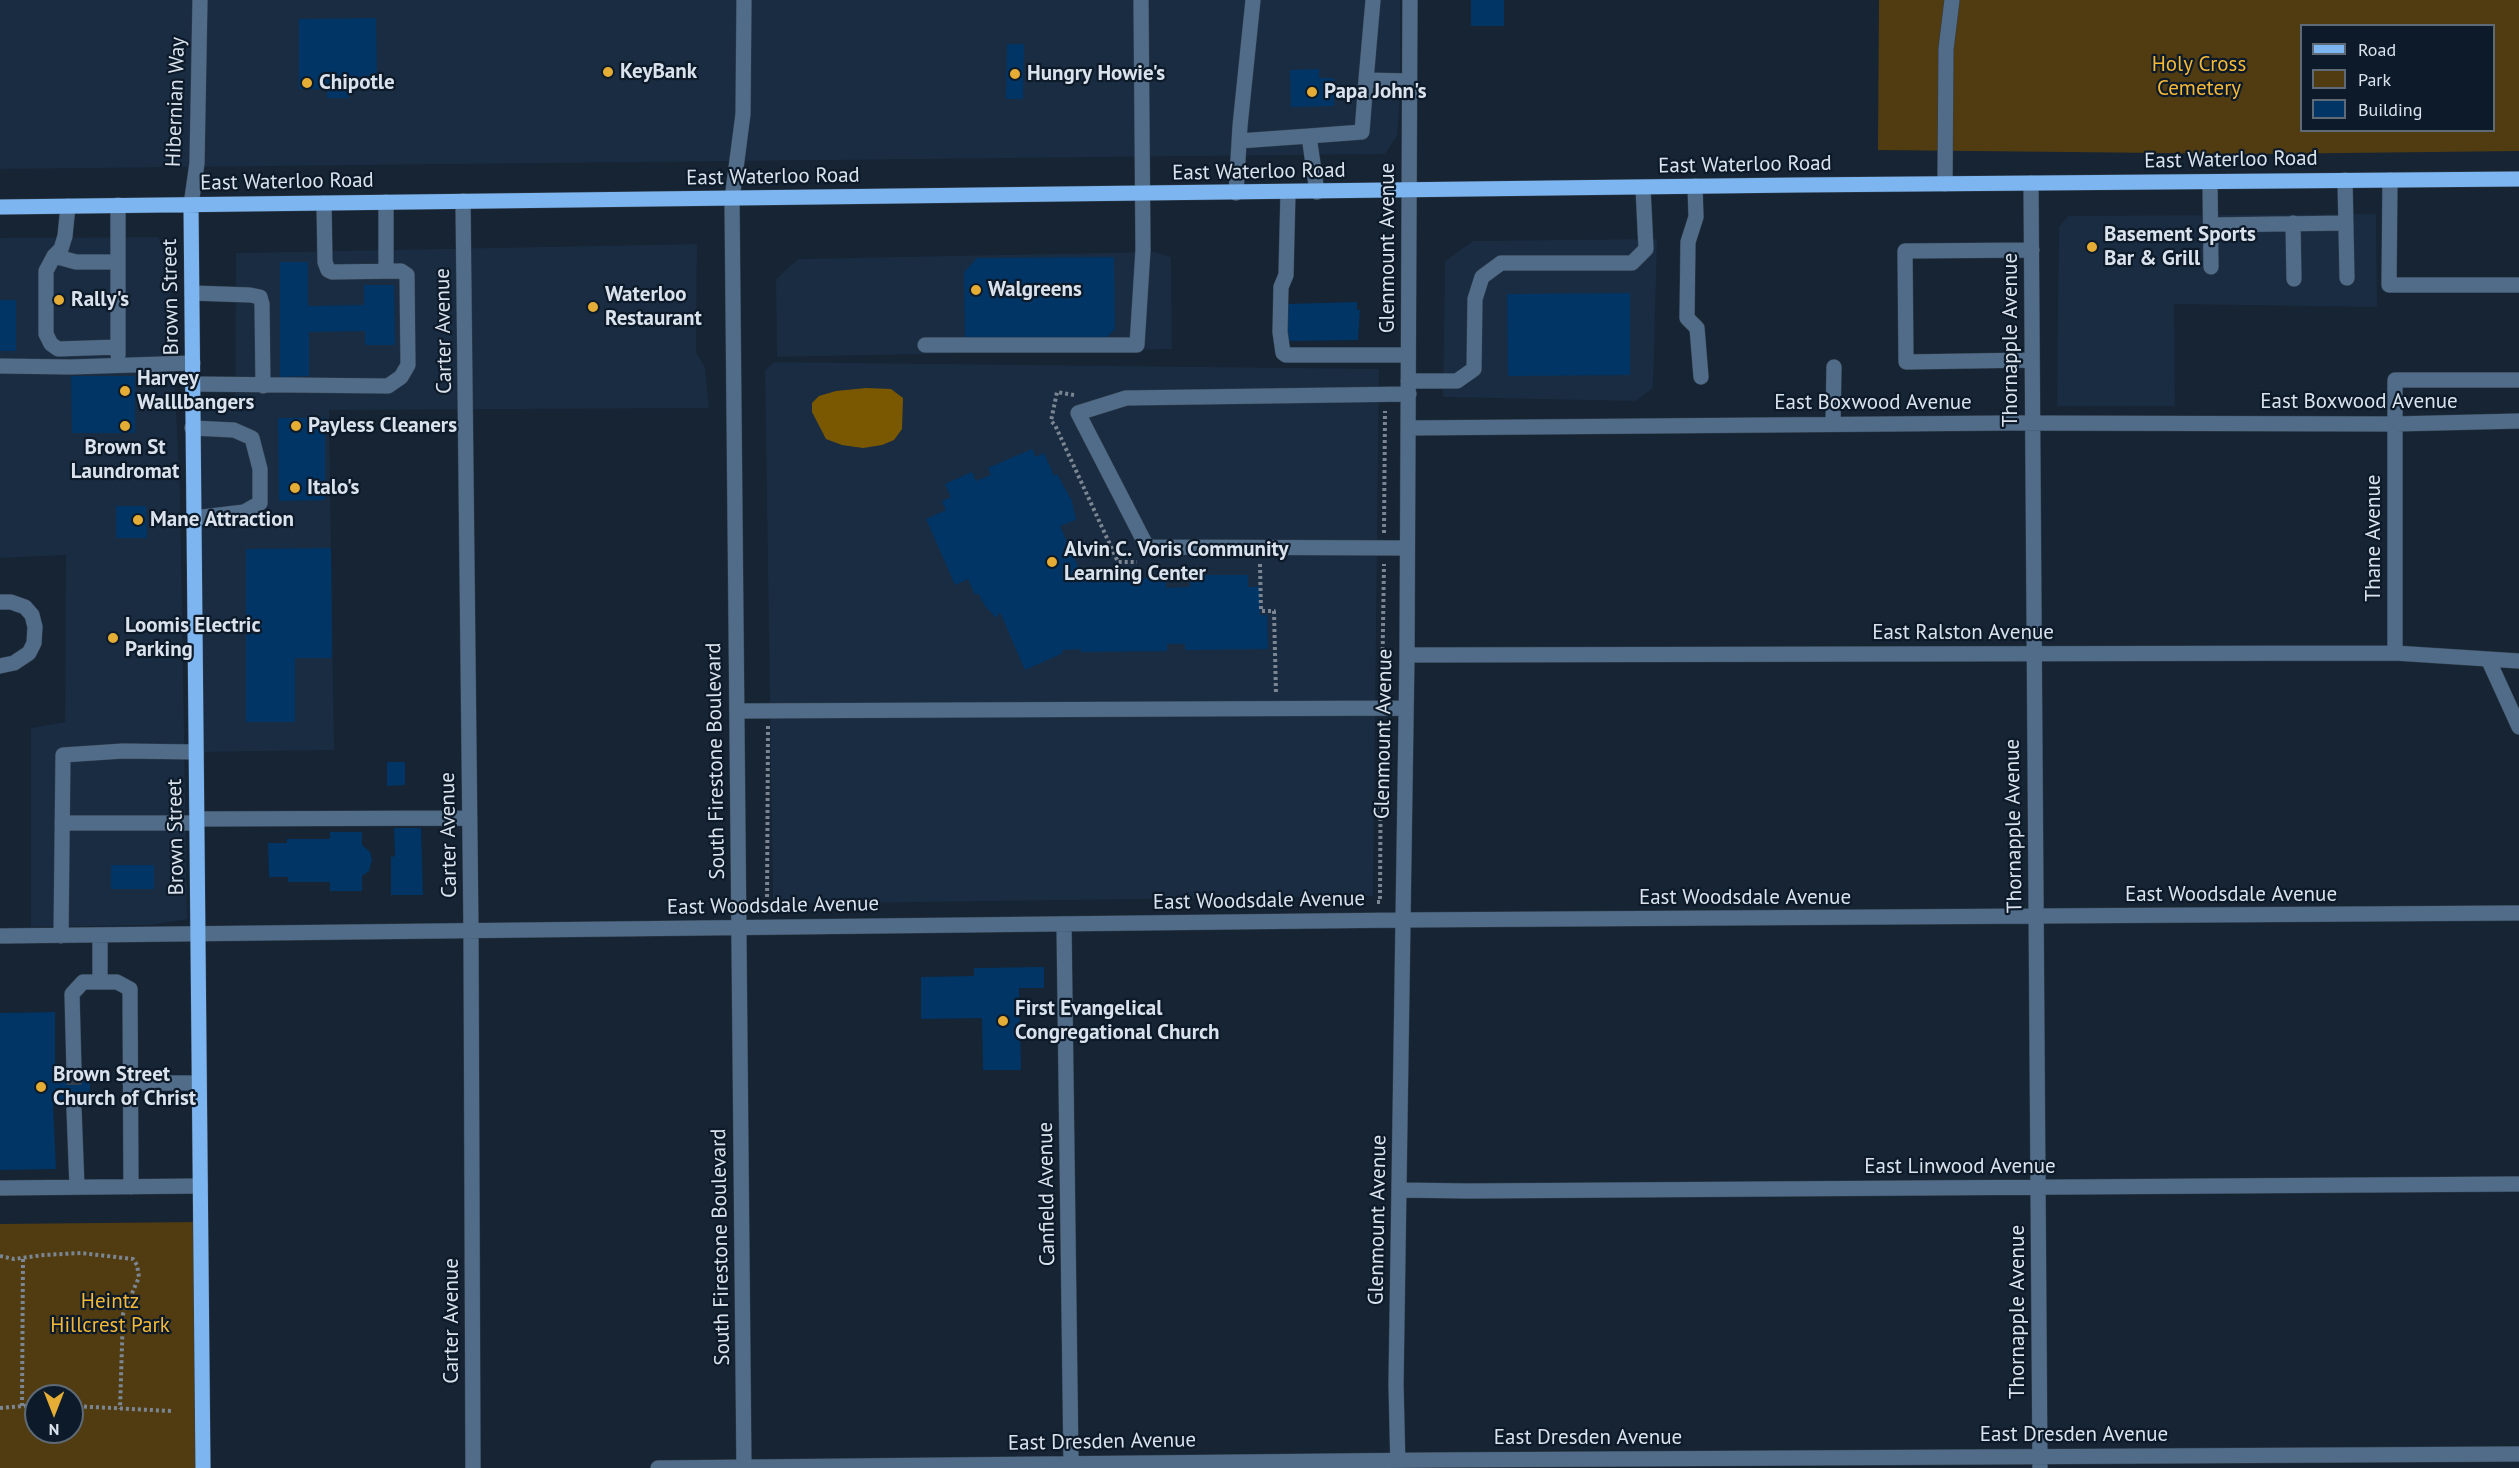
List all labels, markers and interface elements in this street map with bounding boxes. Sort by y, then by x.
legend [2300,24,2495,132]
street label: Hibernian Way [161,36,191,168]
text: Road [2358,38,2396,61]
park label: Holy Cross Cemetery [2152,52,2246,102]
place label: KeyBank [620,59,697,85]
place label: Hungry Howie's [1027,61,1165,87]
marker: KeyBank [601,65,615,79]
marker: Hungry Howie's [1008,67,1022,81]
text: Park [2358,68,2391,91]
place label: Chipotle [319,70,395,96]
marker: Chipotle [300,76,314,90]
place label: Papa John's [1324,79,1427,105]
marker: Papa John's [1305,85,1319,99]
text: Building [2358,98,2422,121]
street label: East Waterloo Road [2144,146,2318,174]
street label: East Waterloo Road [1658,151,1832,179]
street label: East Waterloo Road [1172,158,1346,186]
street label: East Waterloo Road [686,163,860,191]
street label: Glenmount Avenue [1375,163,1401,333]
street label: East Waterloo Road [200,168,374,196]
place label: Basement Sports Bar & Grill [2104,222,2256,272]
street label: Brown Street [157,238,185,356]
marker: Basement Sports Bar & Grill [2085,240,2099,254]
street label: Thornapple Avenue [1998,253,2024,427]
street label: Carter Avenue [430,268,458,394]
place label: Walgreens [988,277,1082,303]
place label: Waterloo Restaurant [605,282,702,332]
marker: Walgreens [969,283,983,297]
place label: Rally's [71,287,129,313]
marker: Rally's [52,293,66,307]
marker: Waterloo Restaurant [586,300,600,314]
place label: Harvey Walllbangers [137,366,254,416]
marker: Harvey Walllbangers [118,384,132,398]
street label: East Boxwood Avenue [2260,389,2458,415]
street label: East Boxwood Avenue [1774,390,1972,416]
place label: Payless Cleaners [308,413,457,439]
marker: Brown St Laundromat [118,419,132,433]
marker: Payless Cleaners [289,419,303,433]
place label: Brown St Laundromat [71,435,179,485]
place label: Italo's [307,475,359,501]
street label: Thane Avenue [2361,475,2387,601]
marker: Italo's [288,481,302,495]
place label: Mane Attraction [150,507,294,533]
marker: Mane Attraction [131,513,145,527]
place label: Alvin C. Voris Community Learning Center [1064,537,1288,587]
marker: Alvin C. Voris Community Learning Center [1045,555,1059,569]
place label: Loomis Electric Parking [125,613,261,663]
street label: East Ralston Avenue [1872,620,2054,646]
marker: Loomis Electric Parking [106,631,120,645]
street label: South Firestone Boulevard [701,642,731,880]
street label: Glenmount Avenue [1370,649,1398,819]
street label: Thornapple Avenue [2000,739,2028,913]
street label: Carter Avenue [435,772,463,898]
street label: Brown Street [162,778,190,896]
street label: East Woodsdale Avenue [2125,882,2337,908]
street label: East Woodsdale Avenue [1639,885,1851,911]
street label: East Woodsdale Avenue [1153,887,1365,915]
street label: East Woodsdale Avenue [667,892,879,920]
place label: First Evangelical Congregational Church [1015,996,1220,1046]
marker: First Evangelical Congregational Church [996,1014,1010,1028]
place label: Brown Street Church of Christ [53,1062,196,1112]
marker: Brown Street Church of Christ [34,1080,48,1094]
street label: Canfield Avenue [1033,1122,1061,1266]
street label: South Firestone Boulevard [706,1128,736,1366]
street label: Glenmount Avenue [1364,1135,1392,1305]
street label: East Linwood Avenue [1864,1154,2056,1180]
street label: Thornapple Avenue [2005,1225,2031,1399]
street label: Carter Avenue [439,1258,465,1384]
park label: Heintz Hillcrest Park [50,1289,170,1339]
north arrow [24,1384,84,1444]
text: N [49,1420,59,1440]
street label: East Dresden Avenue [1980,1422,2168,1448]
street label: East Dresden Avenue [1494,1425,1682,1451]
street label: East Dresden Avenue [1008,1428,1196,1456]

